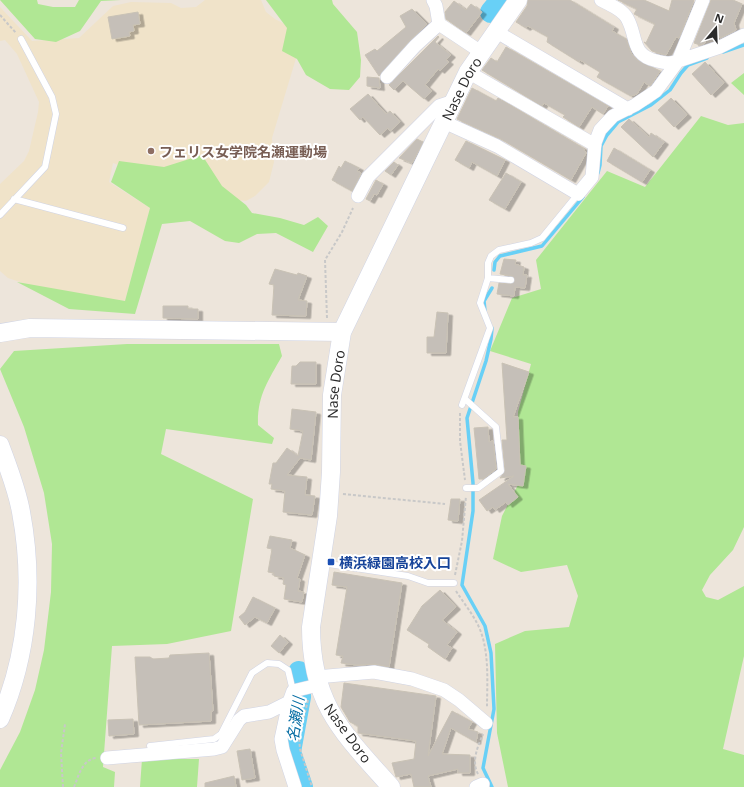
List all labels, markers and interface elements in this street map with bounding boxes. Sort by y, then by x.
north arrow [696,8,736,48]
text: N [713,10,726,27]
street label: Nase Doro [437,53,485,123]
place label: フェリス女学院名瀬運動場 [159,142,327,161]
marker: フェリス女学院名瀬運動場 [146,146,156,156]
street label: Nase Doro [322,348,349,419]
place label: 横浜緑園高校入口 [339,553,451,572]
marker: 横浜緑園高校入口 [326,557,336,567]
water label: 名瀬川 [282,693,308,743]
street label: Nase Doro [320,699,376,767]

